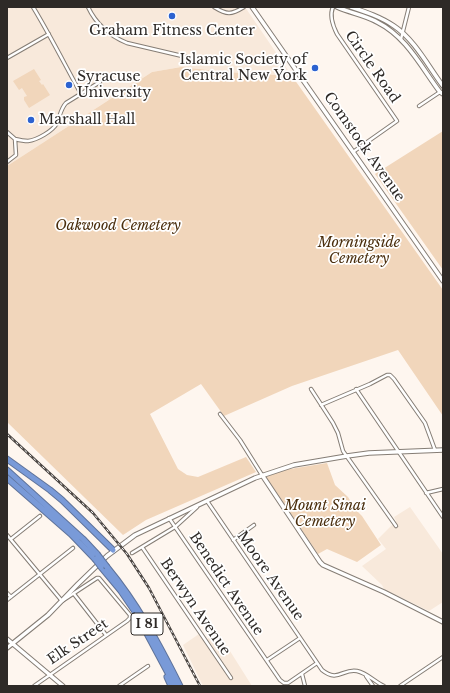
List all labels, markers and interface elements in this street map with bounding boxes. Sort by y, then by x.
marker: Graham Fitness Center [167,11,177,21]
place label: Graham Fitness Center [89,23,255,39]
street label: Circle Road [341,28,403,106]
place label: Islamic Society of Central New York [180,52,307,84]
marker: Islamic Society of Central New York [310,63,320,73]
place label: Syracuse University [77,69,151,102]
marker: Syracuse University [64,80,74,90]
street label: Comstock Avenue [320,89,408,205]
place label: Marshall Hall [39,112,135,128]
marker: Marshall Hall [26,115,36,125]
park label: Oakwood Cemetery [55,218,181,234]
park label: Morningside Cemetery [318,235,400,268]
park label: Mount Sinai Cemetery [284,498,366,530]
street label: Moore Avenue [233,528,307,624]
street label: Benedict Avenue [185,529,267,639]
street label: Berwyn Avenue [156,555,234,659]
road number: I 81 [131,613,163,635]
street label: Elk Street [45,616,111,668]

